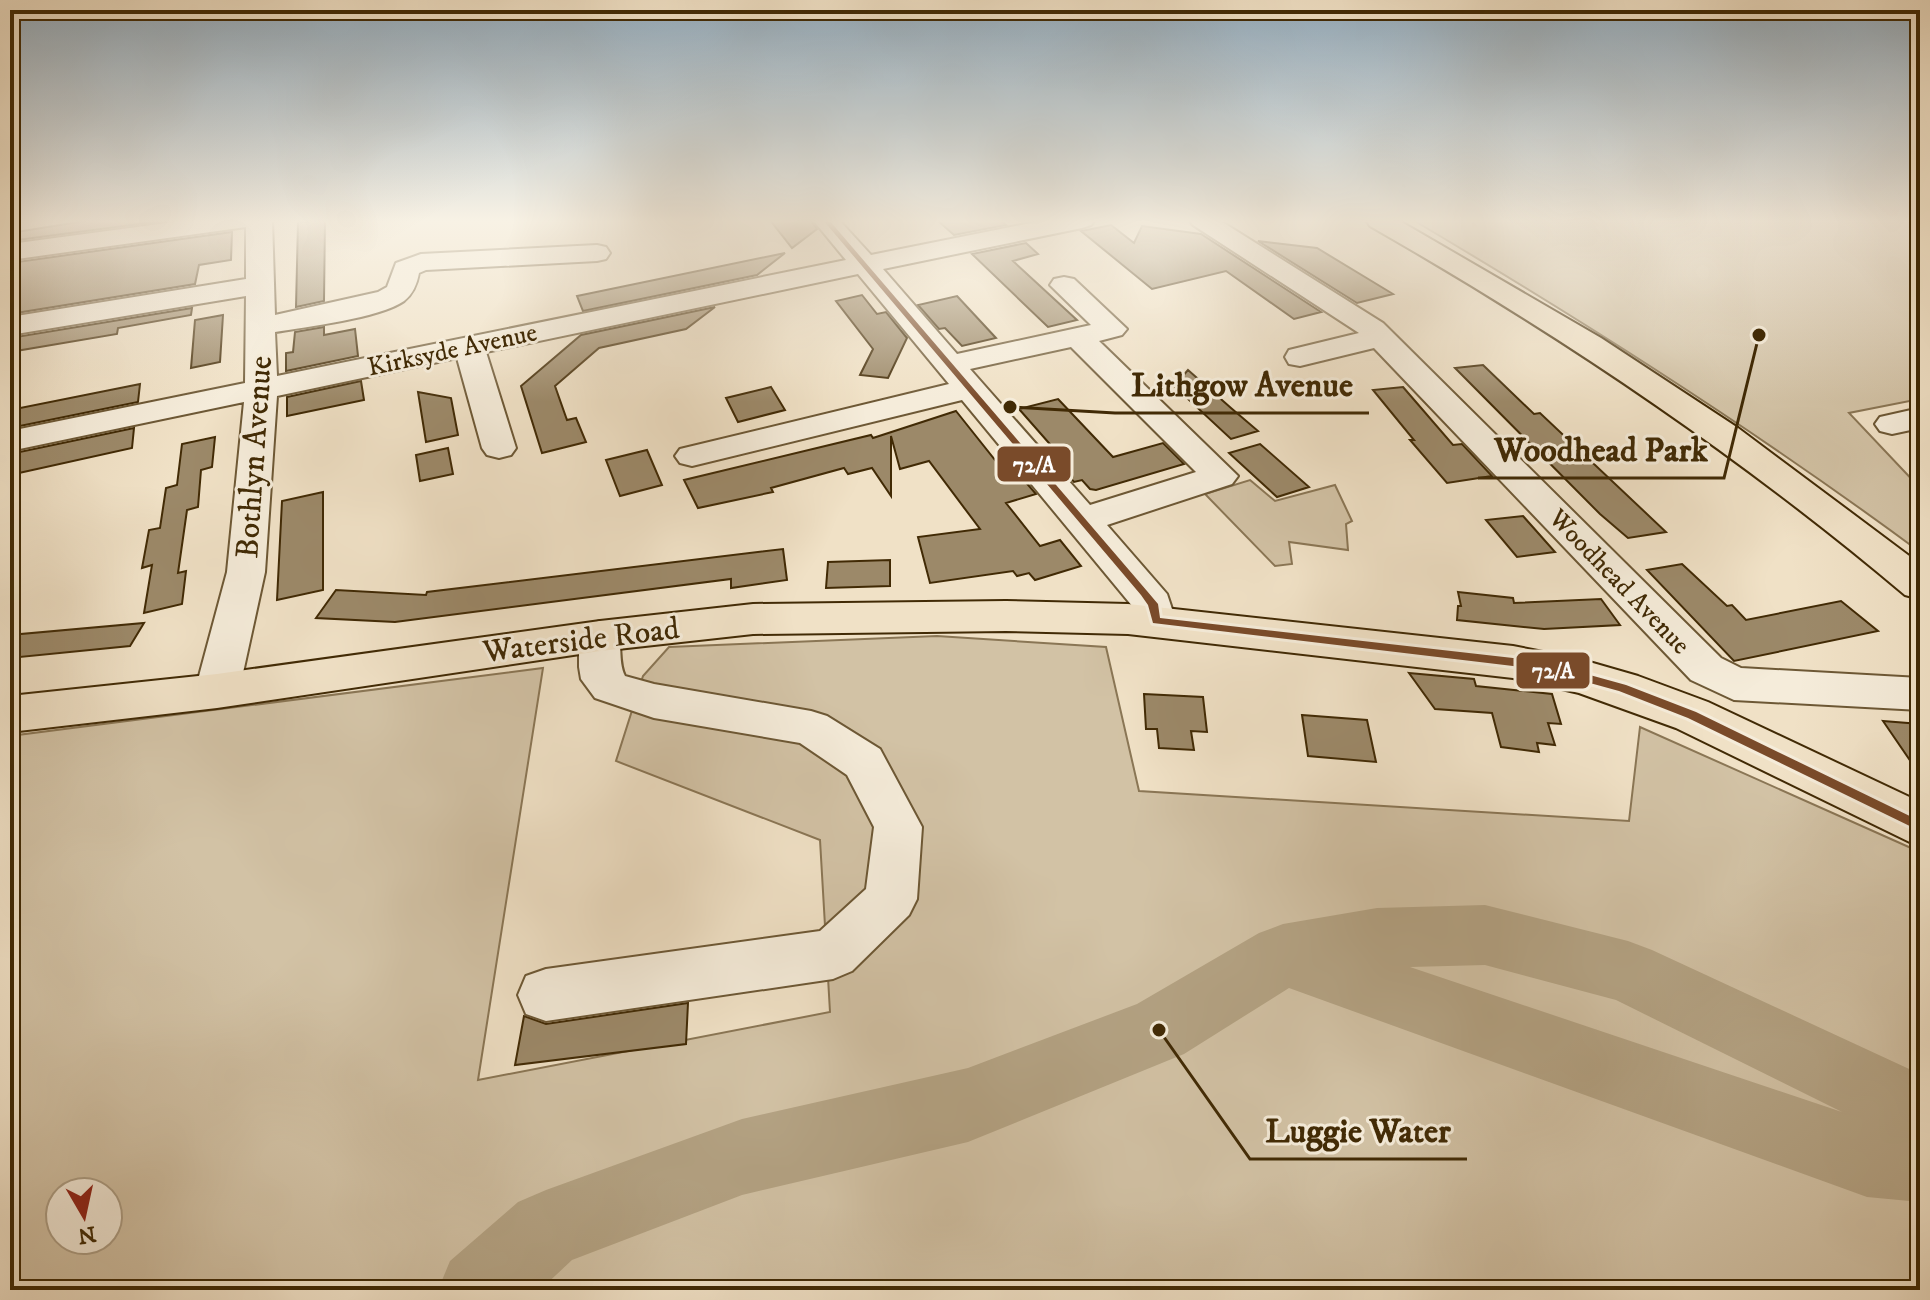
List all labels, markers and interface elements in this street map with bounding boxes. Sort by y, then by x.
street label: Kirksyde Avenue [364,316,540,385]
street label: Bothlyn Avenue [228,354,282,560]
callout: Lithgow Avenue [1115,355,1369,413]
text: Lithgow Avenue [1131,365,1353,407]
callout: Woodhead Park [1478,420,1724,478]
text: Woodhead Park [1493,430,1709,472]
line badge: 72/A [996,445,1072,483]
text: 72/A [1013,452,1056,479]
street label: Woodhead Avenue [1540,502,1697,662]
street label: Waterside Road [480,609,682,673]
line badge: 72/A [1515,651,1591,690]
text: 72/A [1532,658,1575,685]
callout: Luggie Water [1250,1101,1467,1159]
text: Luggie Water [1265,1111,1451,1153]
north arrow [44,1176,124,1256]
text: N [76,1220,98,1249]

